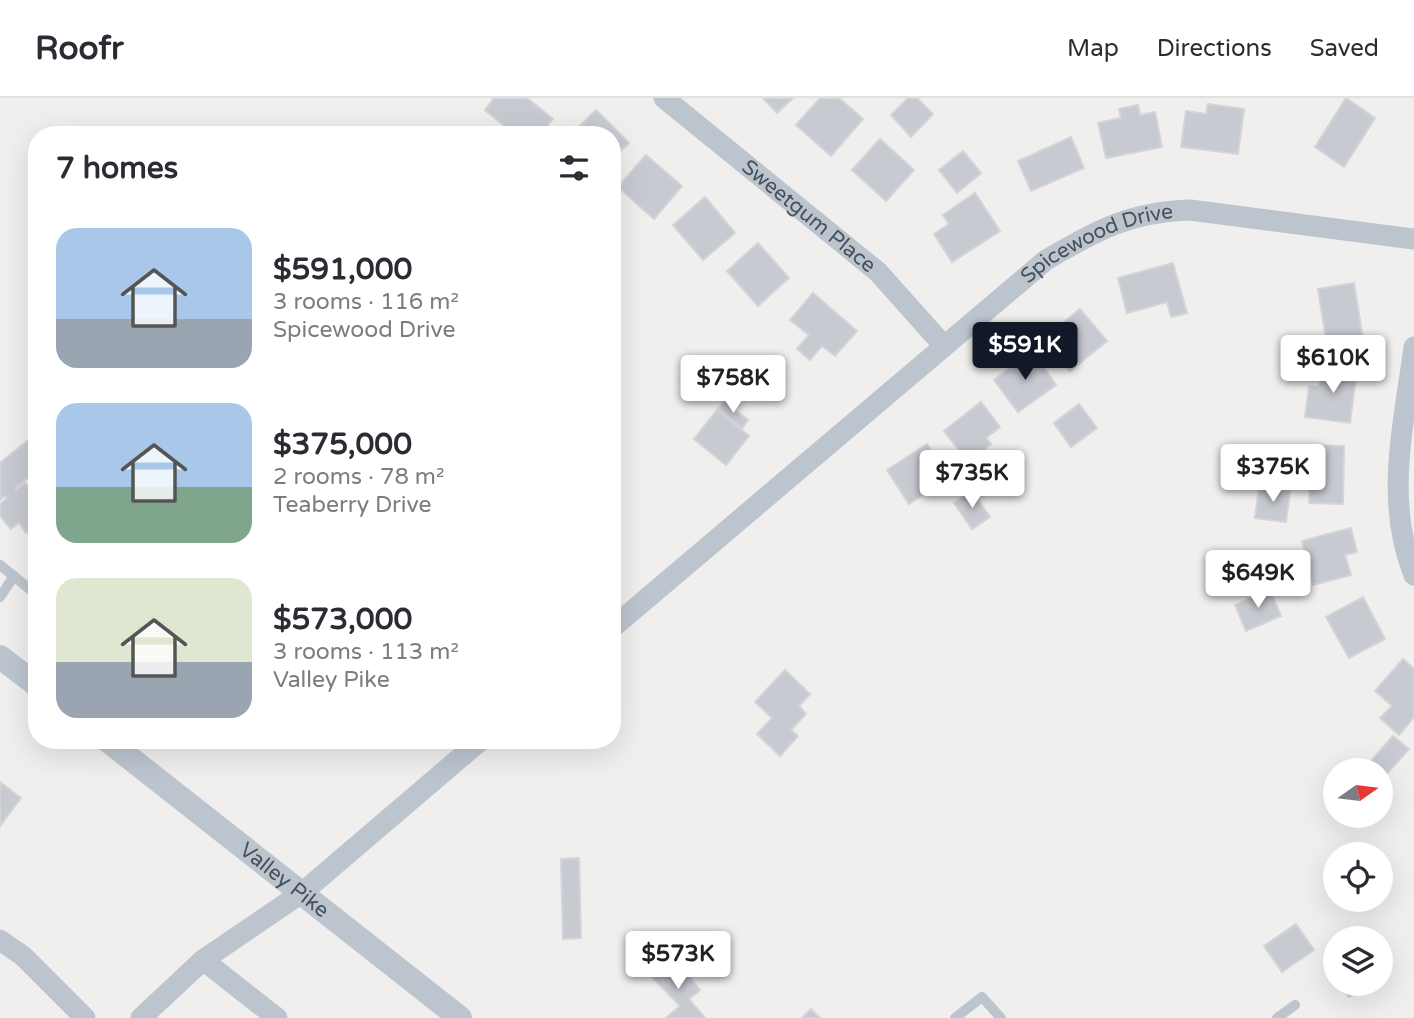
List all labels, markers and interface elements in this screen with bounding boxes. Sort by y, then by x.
text: Roofr [35,29,124,68]
text: Map [1067,34,1119,63]
text: Directions [1157,34,1272,63]
text: Saved [1310,34,1379,63]
icon: filters [555,149,593,187]
text: 7 homes [56,150,178,187]
street label: Sweetgum Place [737,155,881,278]
street label: Spicewood Drive [1016,199,1174,289]
text: $591,000 [273,251,412,288]
icon: home [112,256,196,340]
text: 3 rooms · 116 m² [273,288,459,316]
text: Spicewood Drive [273,316,455,344]
pin: $591K [976,322,1074,382]
text: $591K [989,331,1061,359]
pin: $610K [1284,336,1382,395]
text: $610K [1297,344,1369,372]
pin: $758K [684,356,782,415]
text: $758K [697,364,769,392]
text: $375,000 [273,426,412,463]
icon: home [112,431,196,515]
pin: $375K [1224,444,1322,504]
pin: $735K [923,450,1021,510]
text: $375K [1237,453,1309,481]
text: $735K [936,459,1008,487]
text: 2 rooms · 78 m² [273,463,444,491]
text: Teaberry Drive [273,491,432,519]
pin: $649K [1209,550,1307,610]
text: $649K [1222,559,1294,587]
text: $573,000 [273,601,412,638]
icon: home [112,606,196,690]
text: 3 rooms · 113 m² [273,638,459,666]
text: Valley Pike [273,666,390,694]
north arrow [1323,758,1393,828]
map controls [1323,758,1393,996]
street label: Valley Pike [235,837,334,923]
button: locate [1323,842,1393,912]
button: layers [1323,926,1393,996]
pin: $573K [629,932,727,991]
text: $573K [642,940,714,968]

